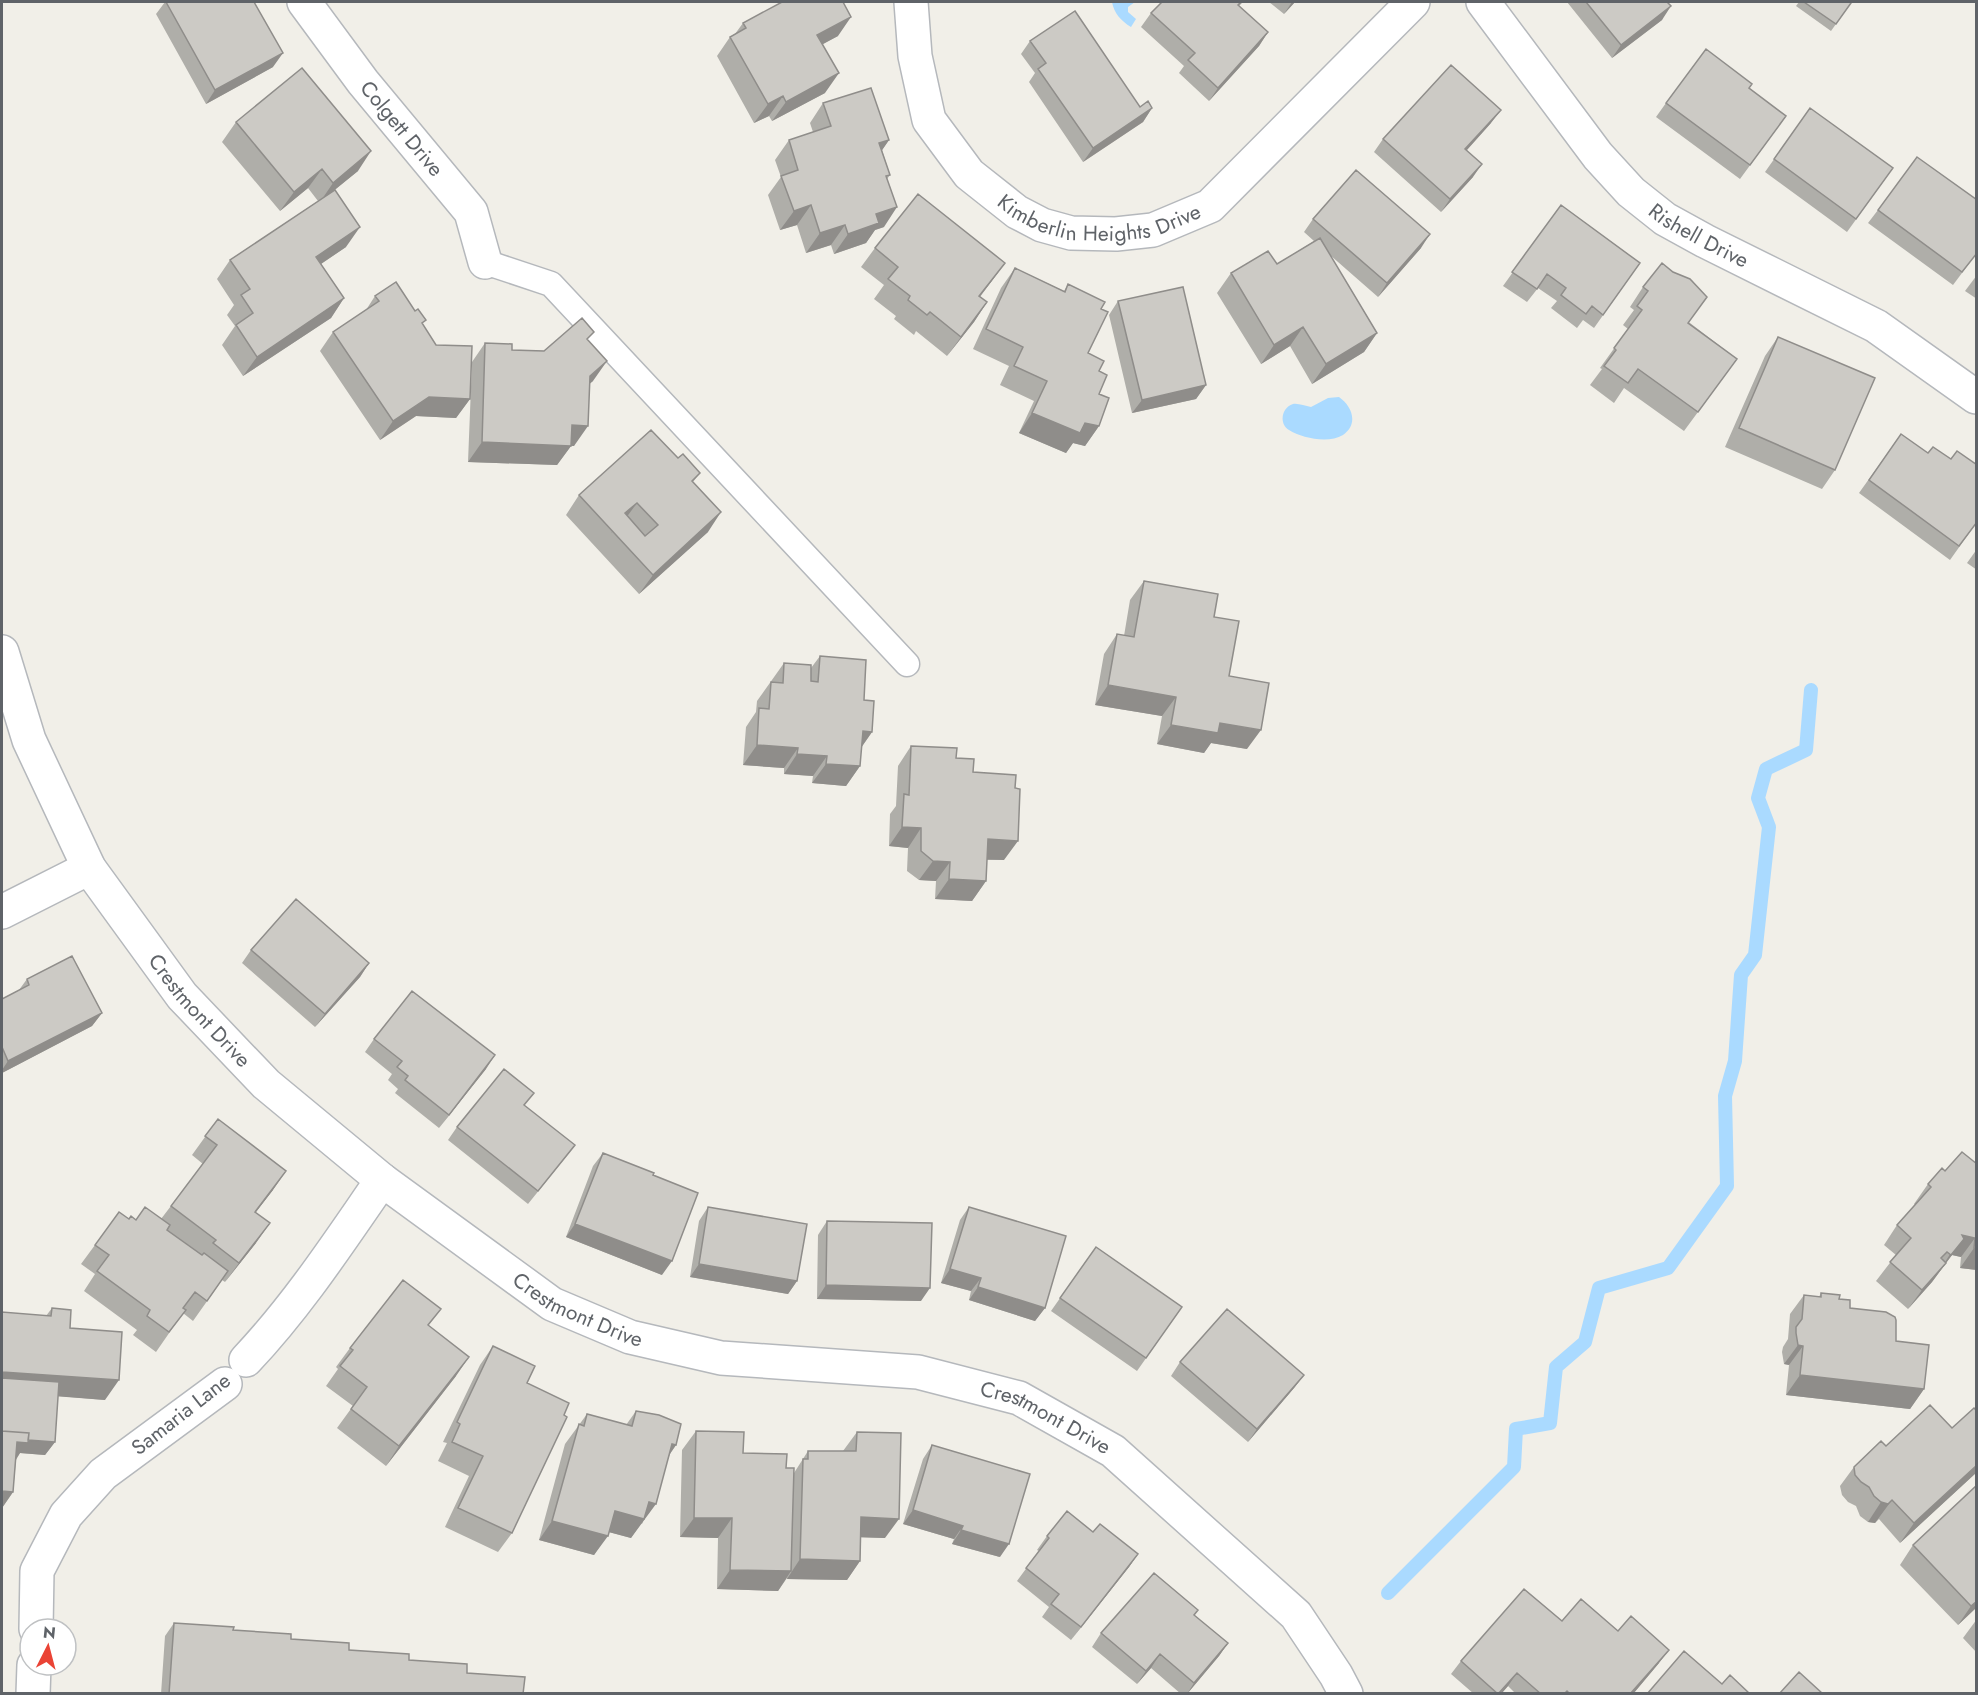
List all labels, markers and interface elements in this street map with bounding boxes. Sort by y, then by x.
street label: Colgett Drive [353,74,451,183]
street label: Kimberlin Heights Drive [991,187,1206,249]
street label: Rishell Drive [1642,196,1754,275]
street label: Crestmont Drive [141,948,258,1074]
street label: Crestmont Drive [506,1265,646,1354]
street label: Samaria Lane [125,1366,237,1462]
street label: Crestmont Drive [977,1374,1116,1462]
north arrow [18,1617,78,1677]
text: N [42,1620,57,1645]

